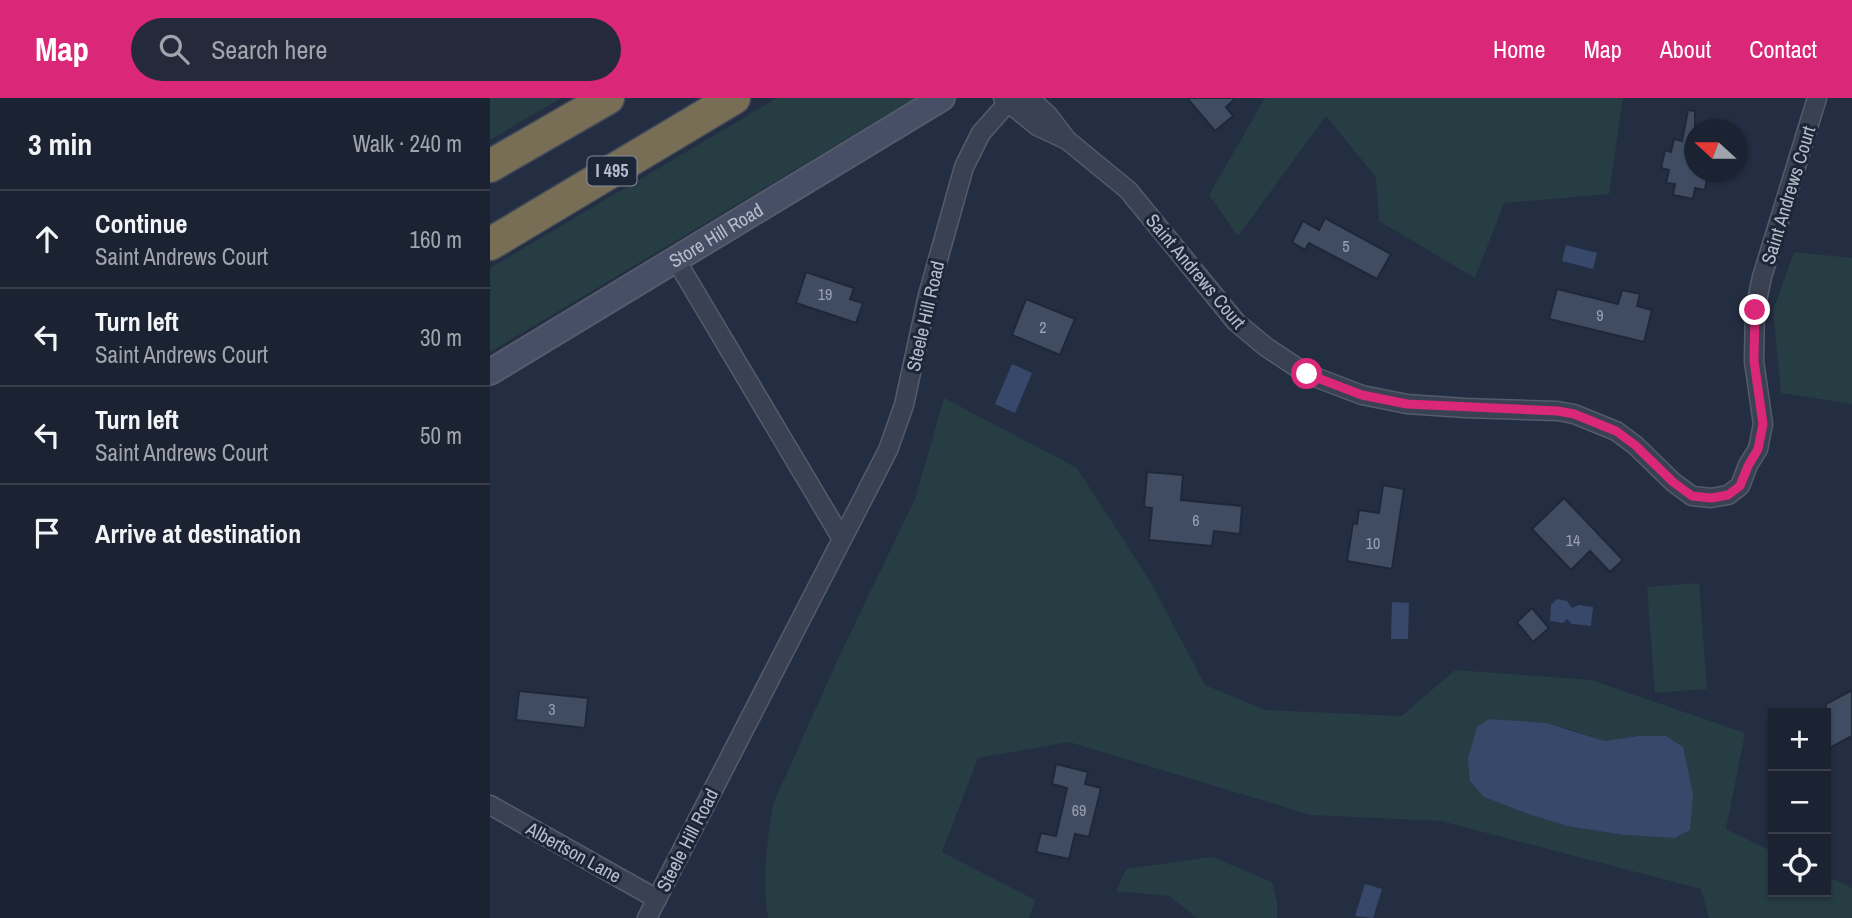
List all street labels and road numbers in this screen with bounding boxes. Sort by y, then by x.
street label: Saint Andrews Court [1755,122,1822,267]
road number: I 495 [587,156,636,186]
street label: Store Hill Road [664,197,768,274]
street label: Saint Andrews Court [1140,208,1252,335]
street label: Steele Hill Road [900,258,950,374]
street label: Steele Hill Road [650,784,724,896]
street label: Albertson Lane [521,815,626,889]

